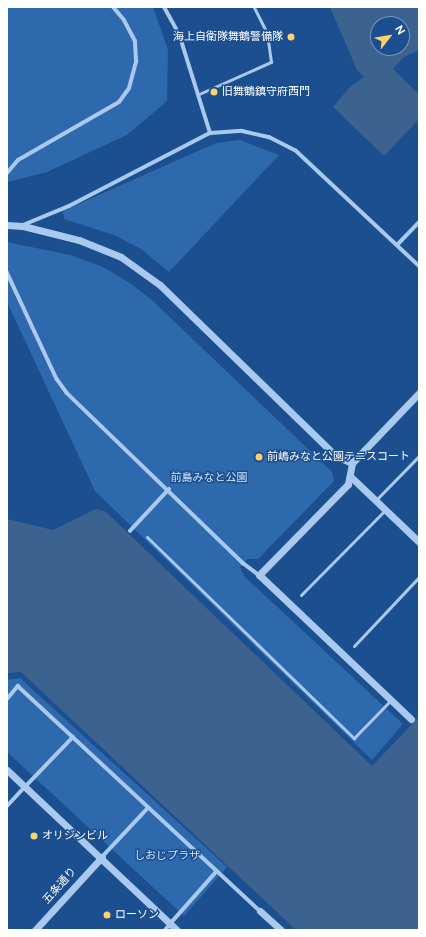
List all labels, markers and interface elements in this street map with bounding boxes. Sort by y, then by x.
north arrow [370,16,410,56]
text: N [392,23,408,37]
place label: 海上自衛隊舞鶴警備隊 [173,30,283,44]
marker: 海上自衛隊舞鶴警備隊 [286,32,296,42]
place label: 旧舞鶴鎮守府西門 [222,85,310,99]
marker: 旧舞鶴鎮守府西門 [209,87,219,97]
place label: 前嶋みなと公園テニスコート [267,450,410,464]
marker: 前嶋みなと公園テニスコート [254,452,264,462]
park label: 前島みなと公園 [171,471,247,485]
place label: オリジンビル [42,829,108,843]
marker: オリジンビル [29,831,39,841]
park label: しおじプラザ [134,849,200,863]
street label: 五条通り [40,865,80,907]
place label: ローソン [115,908,159,922]
marker: ローソン [102,910,112,920]

